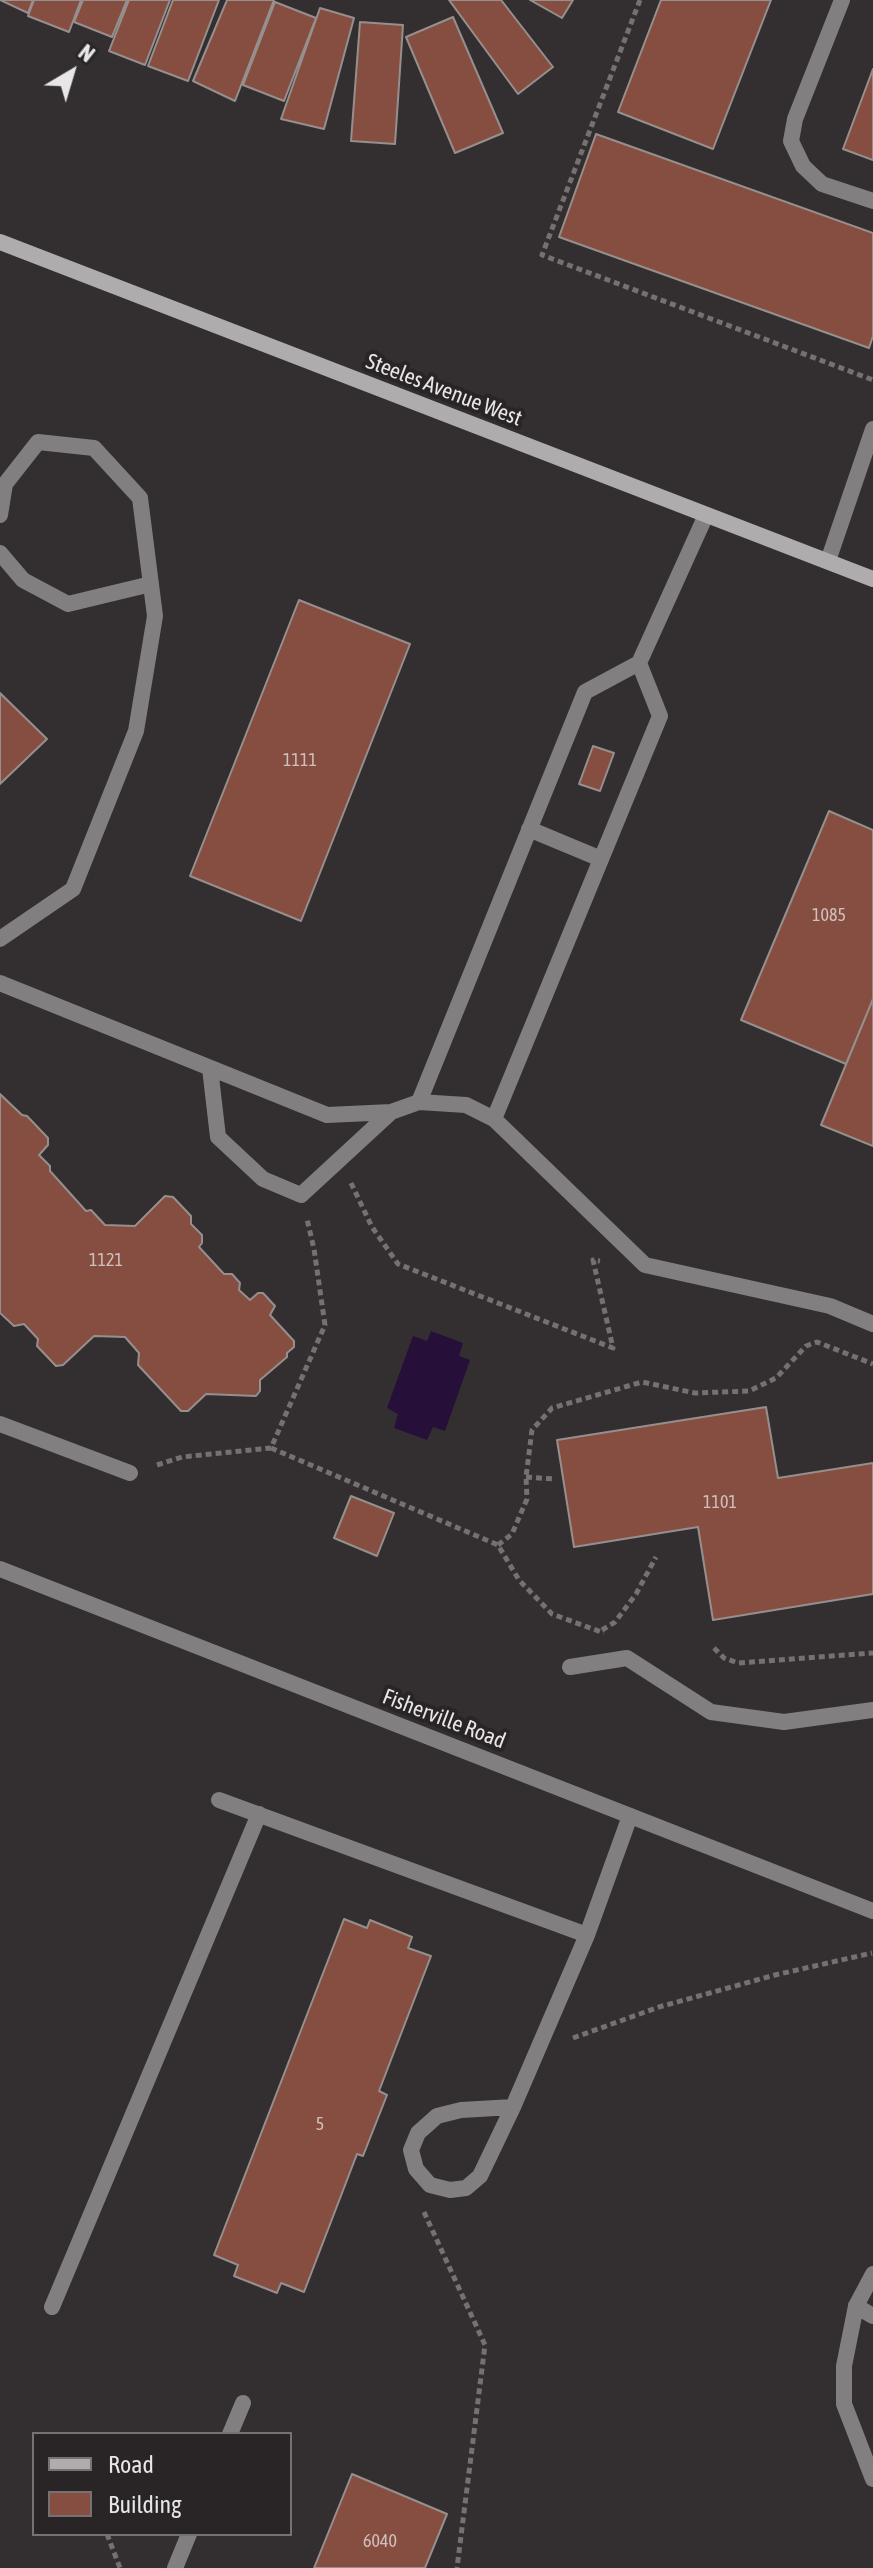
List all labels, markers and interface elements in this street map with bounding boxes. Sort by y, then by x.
north arrow [32,32,112,112]
text: N [74,39,100,67]
street label: Steeles Avenue West [362,348,526,432]
house number: 1111 [283,749,317,771]
house number: 1085 [812,904,846,926]
house number: 1121 [89,1249,123,1271]
house number: 1101 [703,1491,737,1513]
street label: Fisherville Road [379,1683,509,1755]
house number: 5 [316,2113,324,2135]
legend [32,2432,292,2536]
text: Road [108,2451,154,2478]
text: Building [108,2491,181,2518]
house number: 6040 [363,2530,397,2552]

